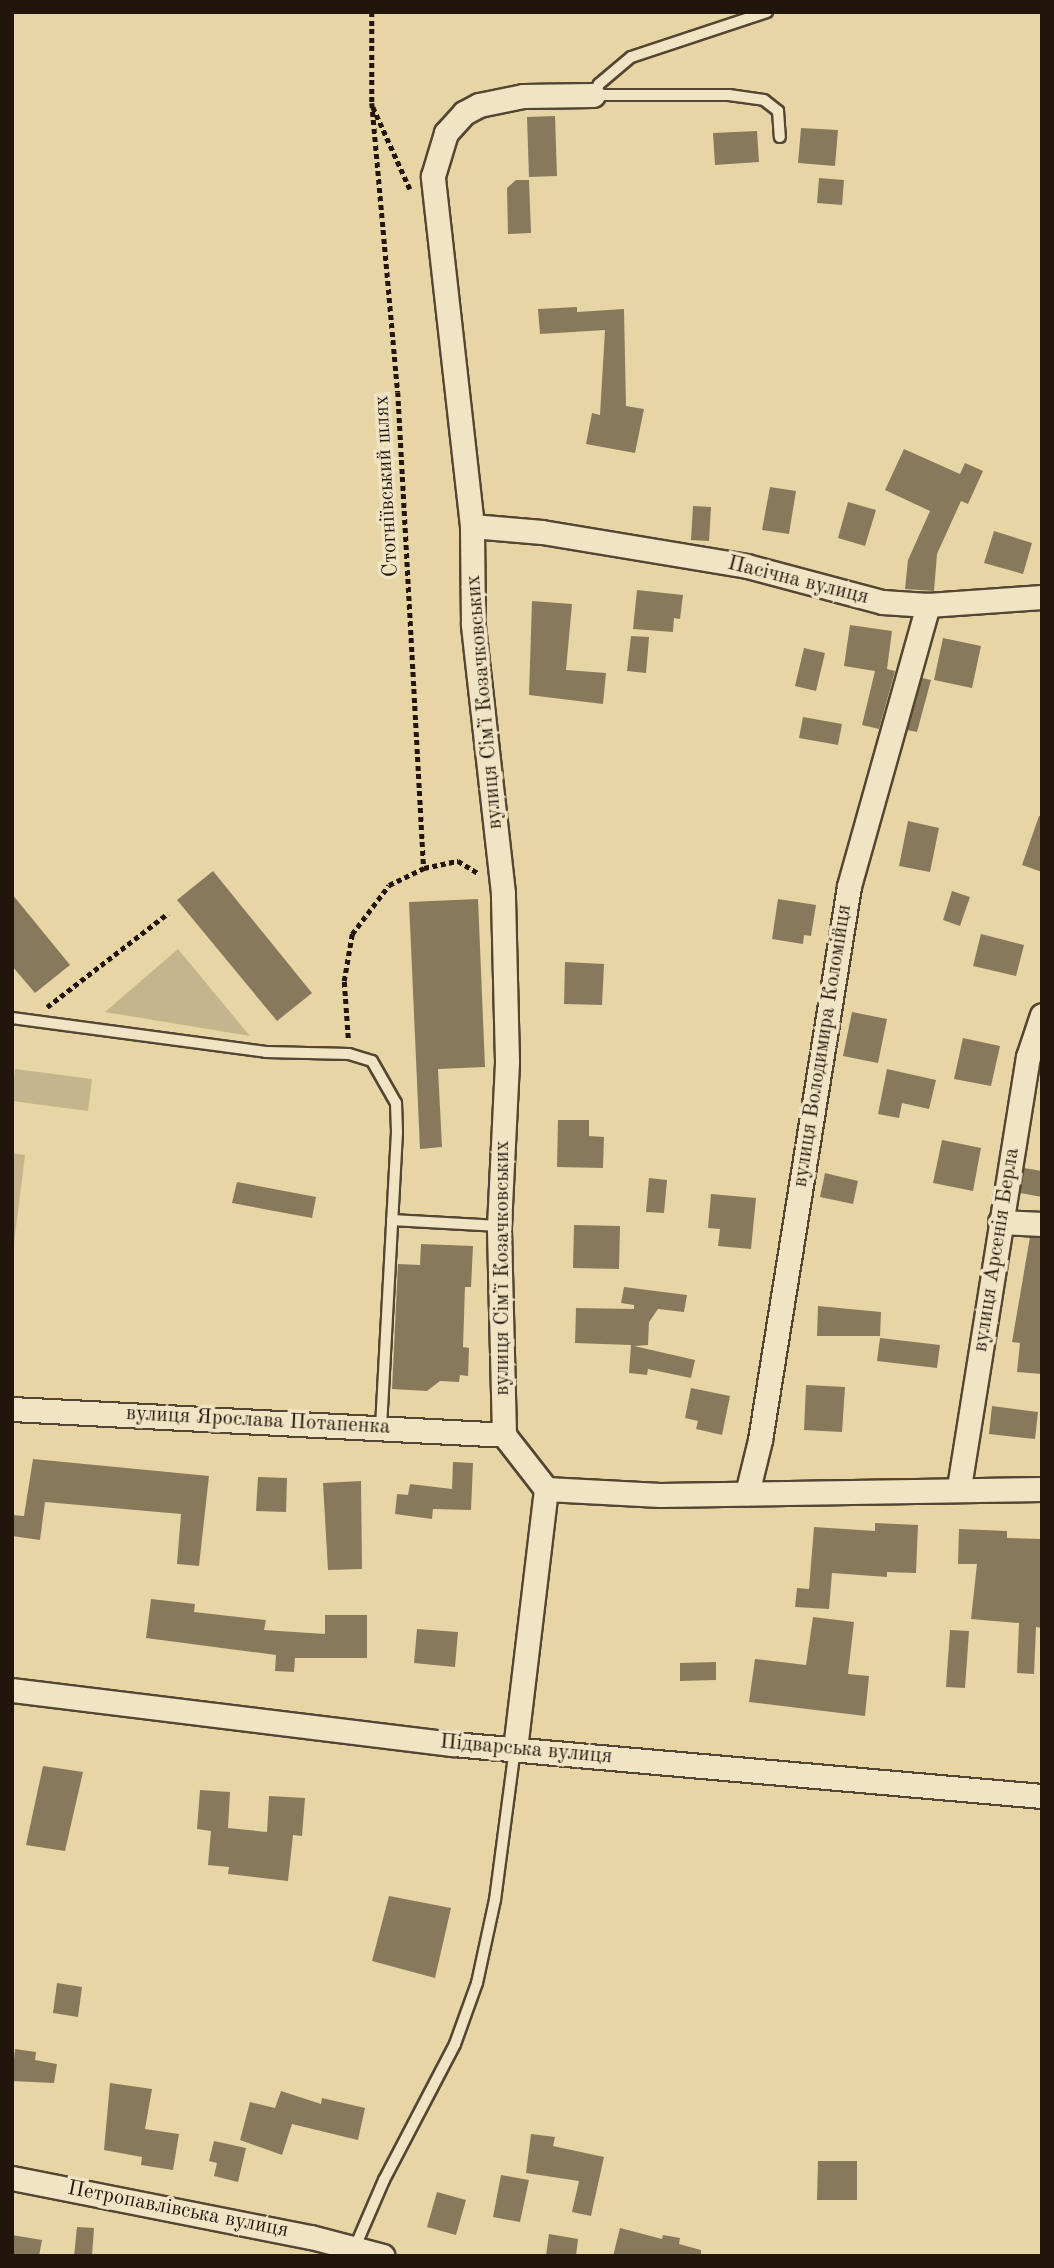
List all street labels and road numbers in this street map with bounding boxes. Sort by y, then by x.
street label: Стогніївський шлях [370,394,404,578]
street label: Пасічна вулиця [725,551,871,611]
street label: вулиця Сімʼї Козачковських [461,574,509,830]
street label: вулиця Володимира Коломійця [788,903,858,1189]
street label: вулиця Сімʼї Козачковських [490,1140,516,1396]
street label: вулиця Арсенія Берла [968,1146,1026,1354]
street label: вулиця Ярослава Потапенка [125,1401,391,1441]
street label: Підварська вулиця [439,1730,613,1770]
street label: Петропавлівська вулиця [65,2176,291,2244]

